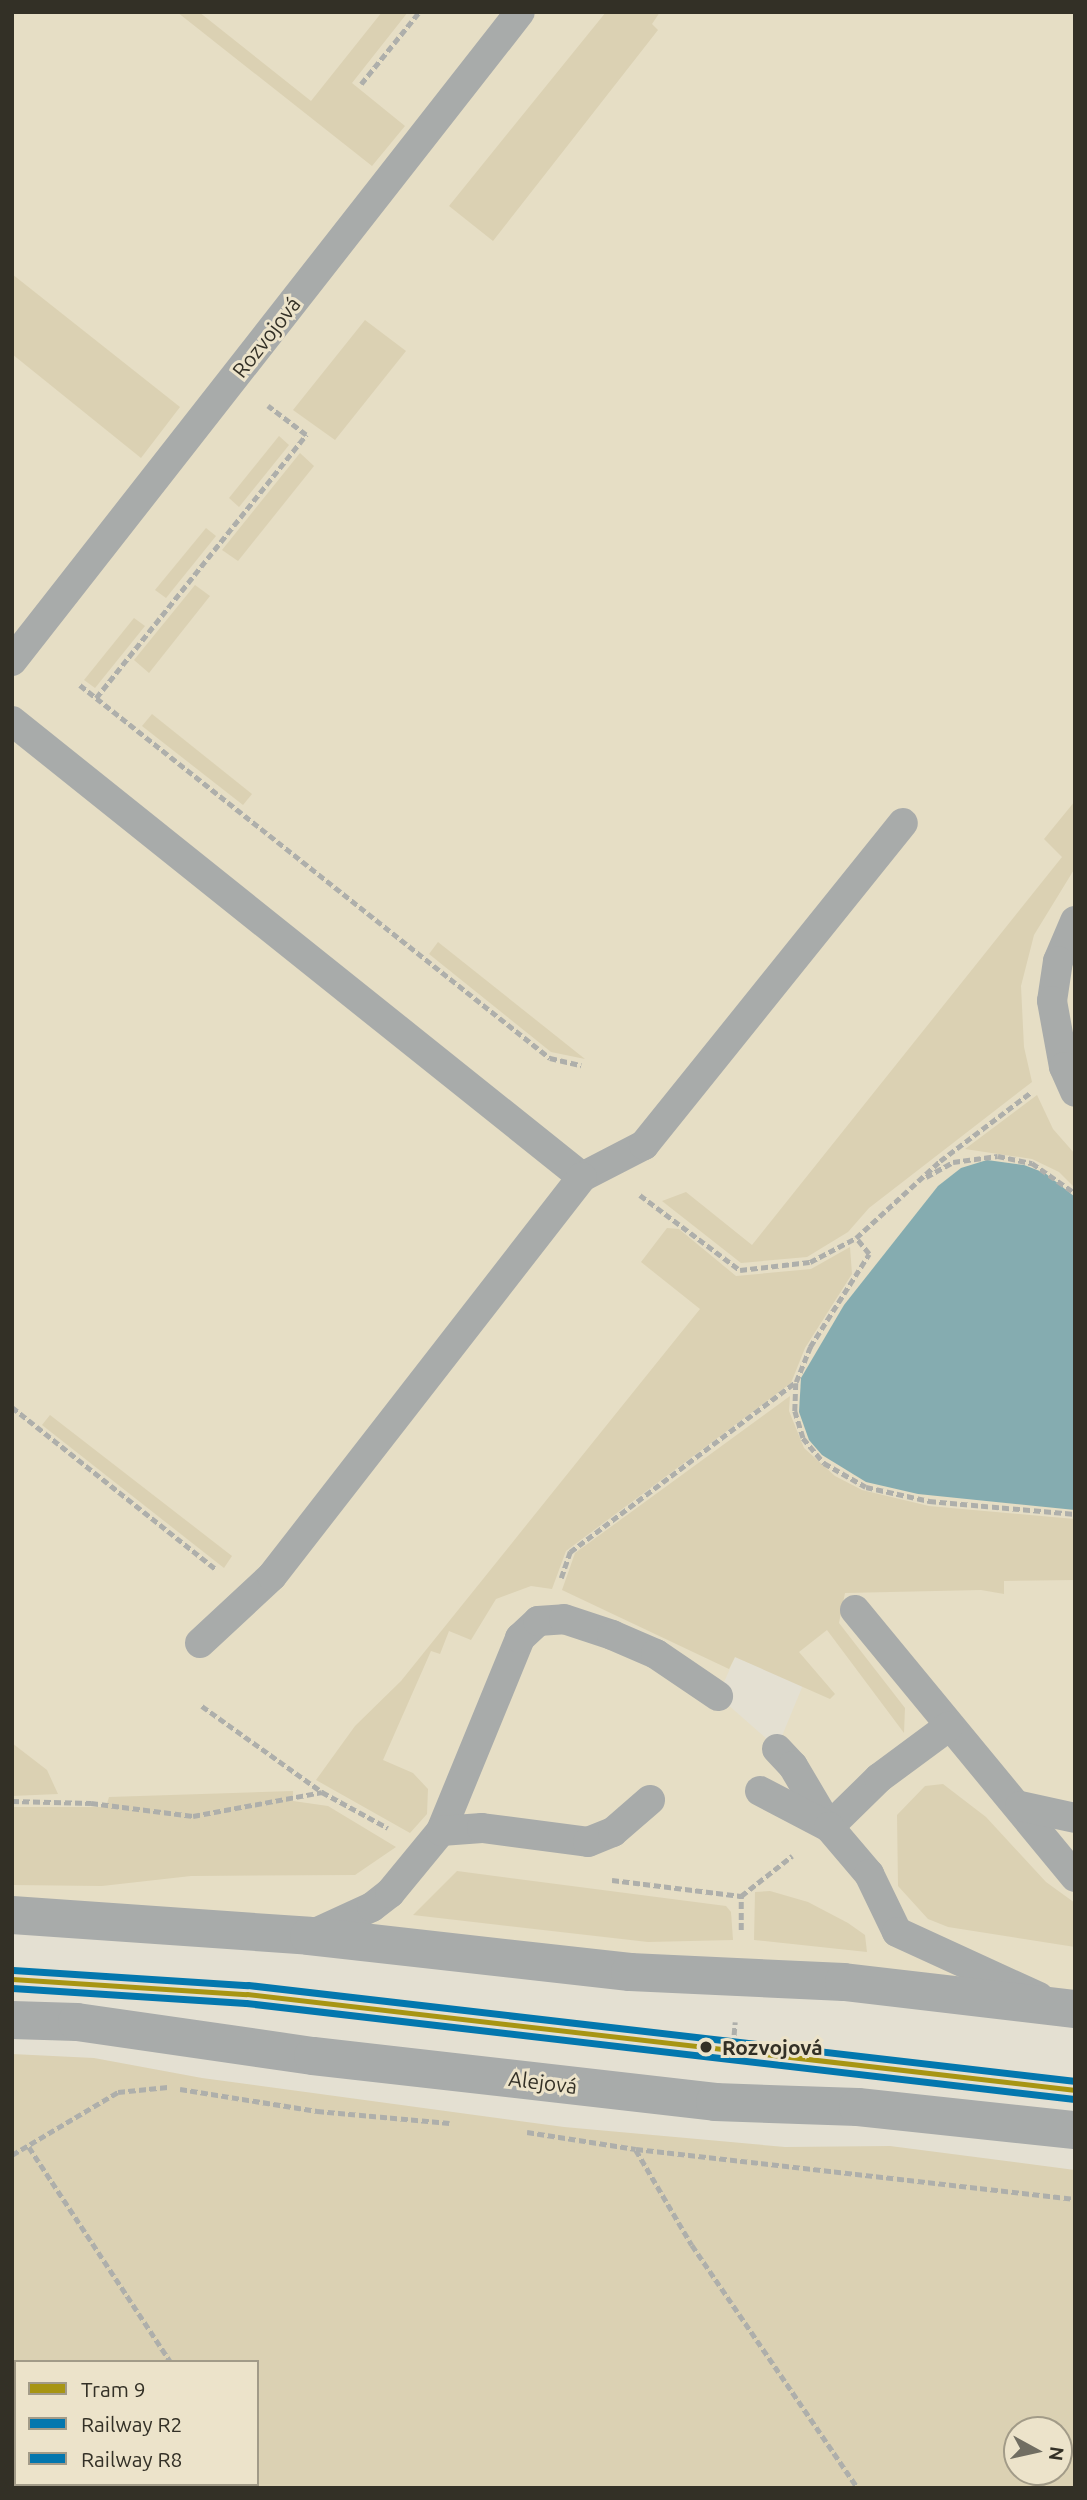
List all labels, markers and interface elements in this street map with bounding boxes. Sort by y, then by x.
street label: Rozvojová [227,292,305,382]
place label: Rozvojová [722,2034,823,2060]
marker: Rozvojová [696,2037,716,2057]
street label: Alejová [507,2065,579,2099]
legend [14,2360,259,2486]
text: Tram 9 [81,2377,145,2401]
text: Railway R2 [81,2412,182,2436]
north arrow [1003,2416,1073,2486]
text: N [1045,2445,1069,2462]
text: Railway R8 [81,2447,182,2471]

